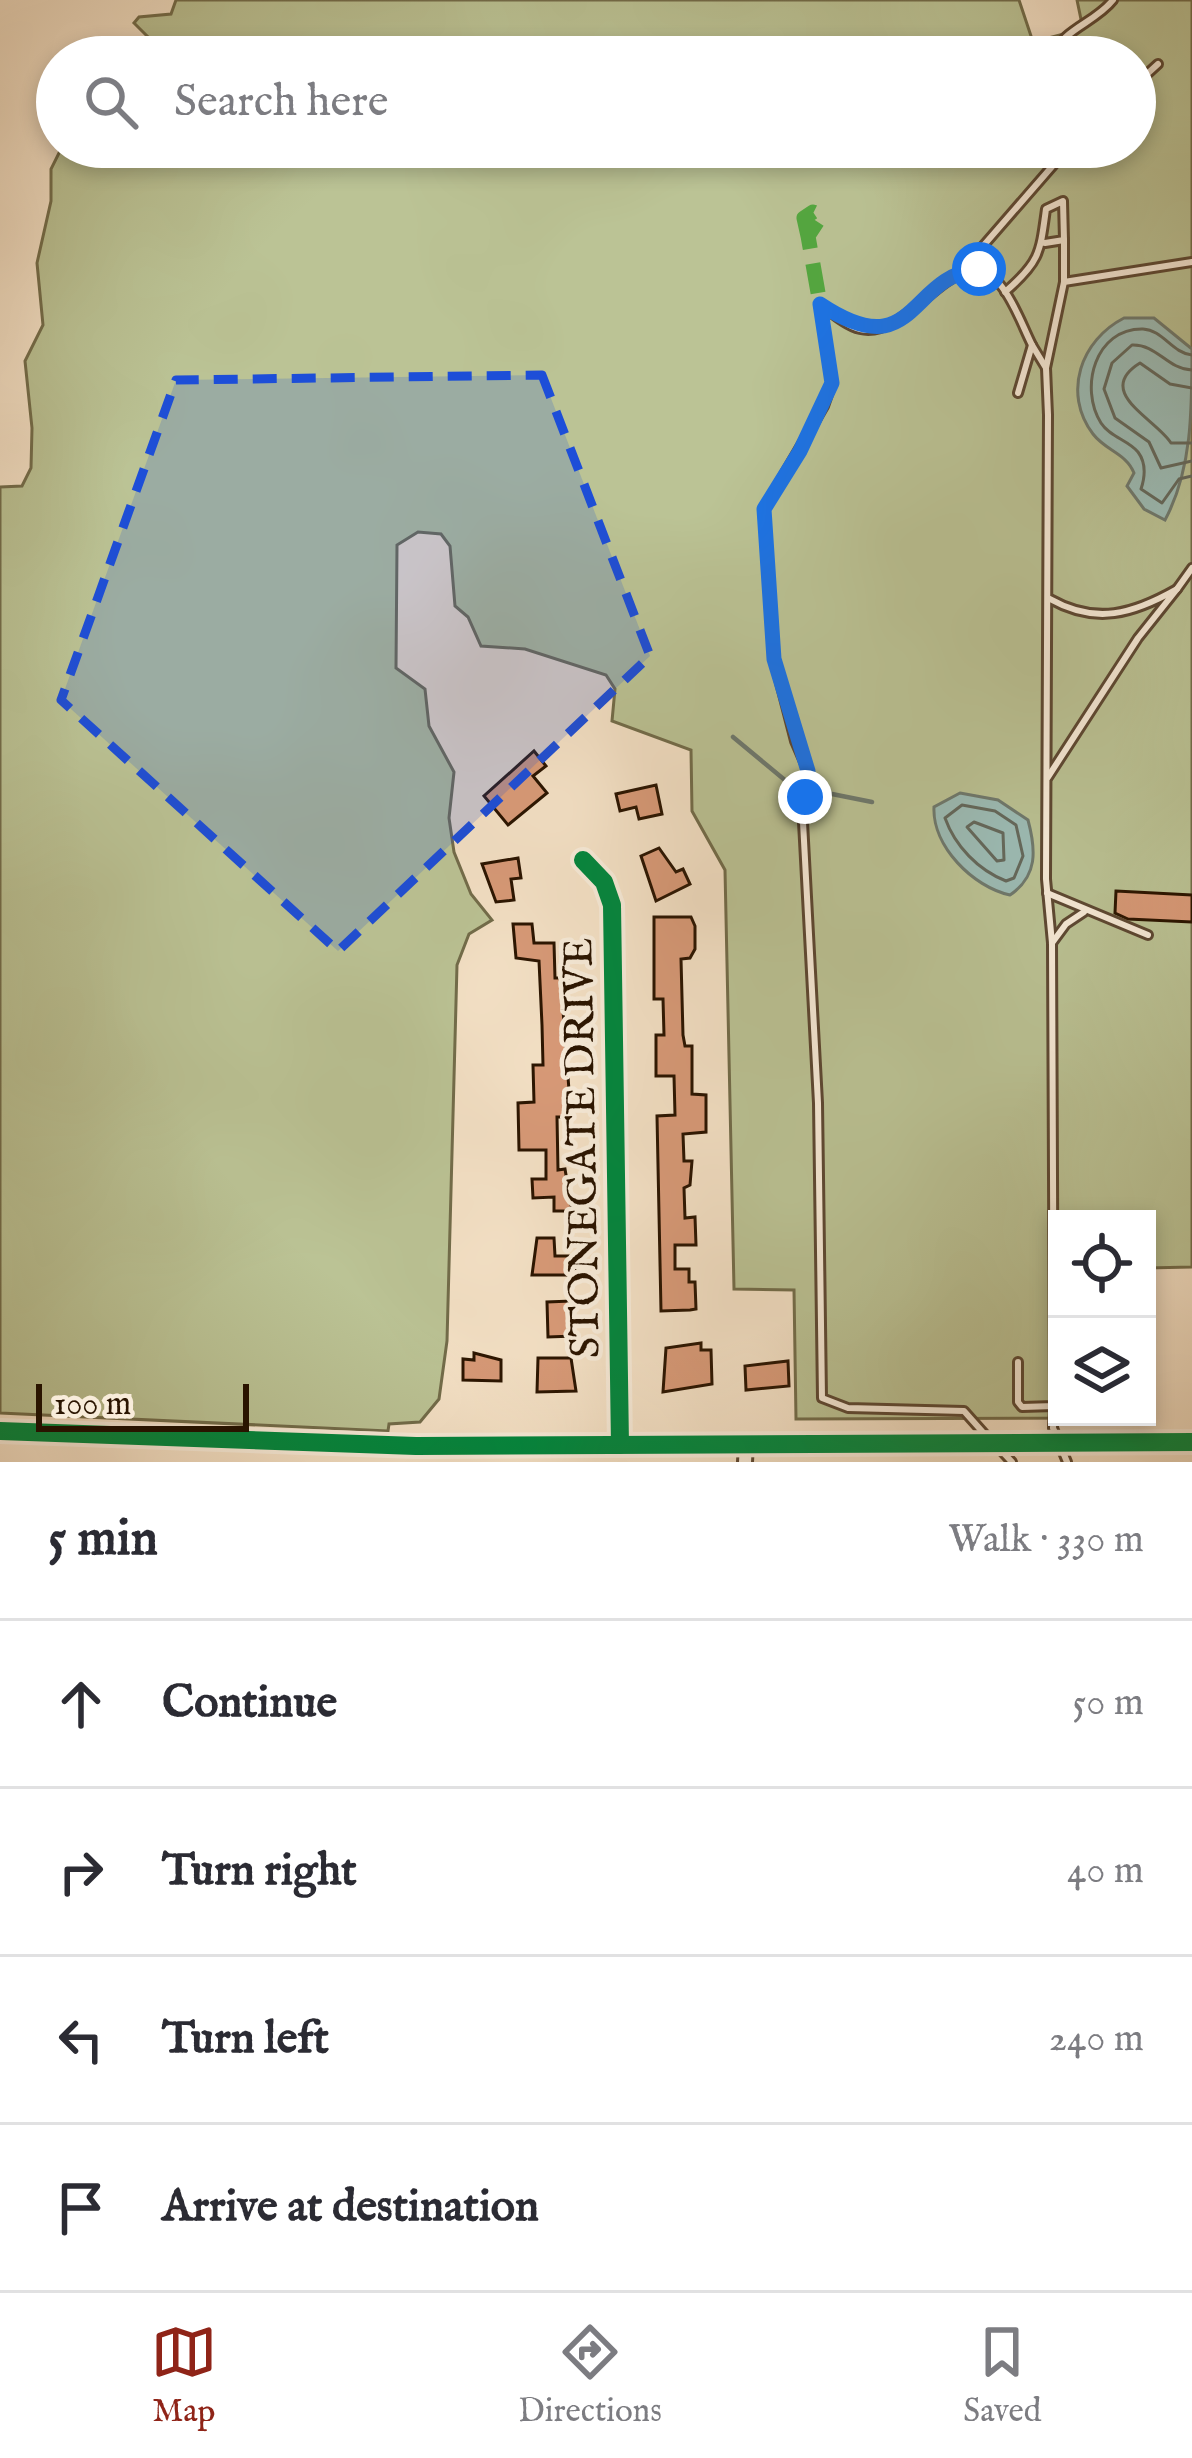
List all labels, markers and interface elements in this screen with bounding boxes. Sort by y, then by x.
search box [36,36,1156,168]
icon: search [78,69,144,135]
text: Search here [174,74,388,131]
route start [952,242,1006,296]
route end [778,770,832,824]
street label: STONEGATE DRIVE [553,937,614,1359]
map controls [1048,1210,1156,1426]
button: locate [1048,1210,1156,1318]
button: layers [1048,1318,1156,1426]
scale bar [36,1378,249,1431]
text: 100 m [54,1384,131,1426]
text: 5 min [48,1508,158,1573]
text: Walk · 330 m [948,1516,1144,1565]
icon: ahead [48,1671,114,1737]
text: Continue [162,1675,337,1732]
text: 50 m [1072,1679,1144,1728]
icon: right [48,1839,114,1905]
text: Turn right [162,1843,357,1900]
text: 40 m [1067,1847,1144,1896]
icon: left [48,2007,114,2073]
text: Turn left [162,2011,329,2068]
text: 240 m [1049,2015,1144,2064]
icon: arrive [48,2175,114,2241]
text: Arrive at destination [162,2179,539,2236]
tab: Map [151,2319,217,2433]
tab: Directions [518,2319,662,2433]
tab: Saved [963,2319,1041,2433]

